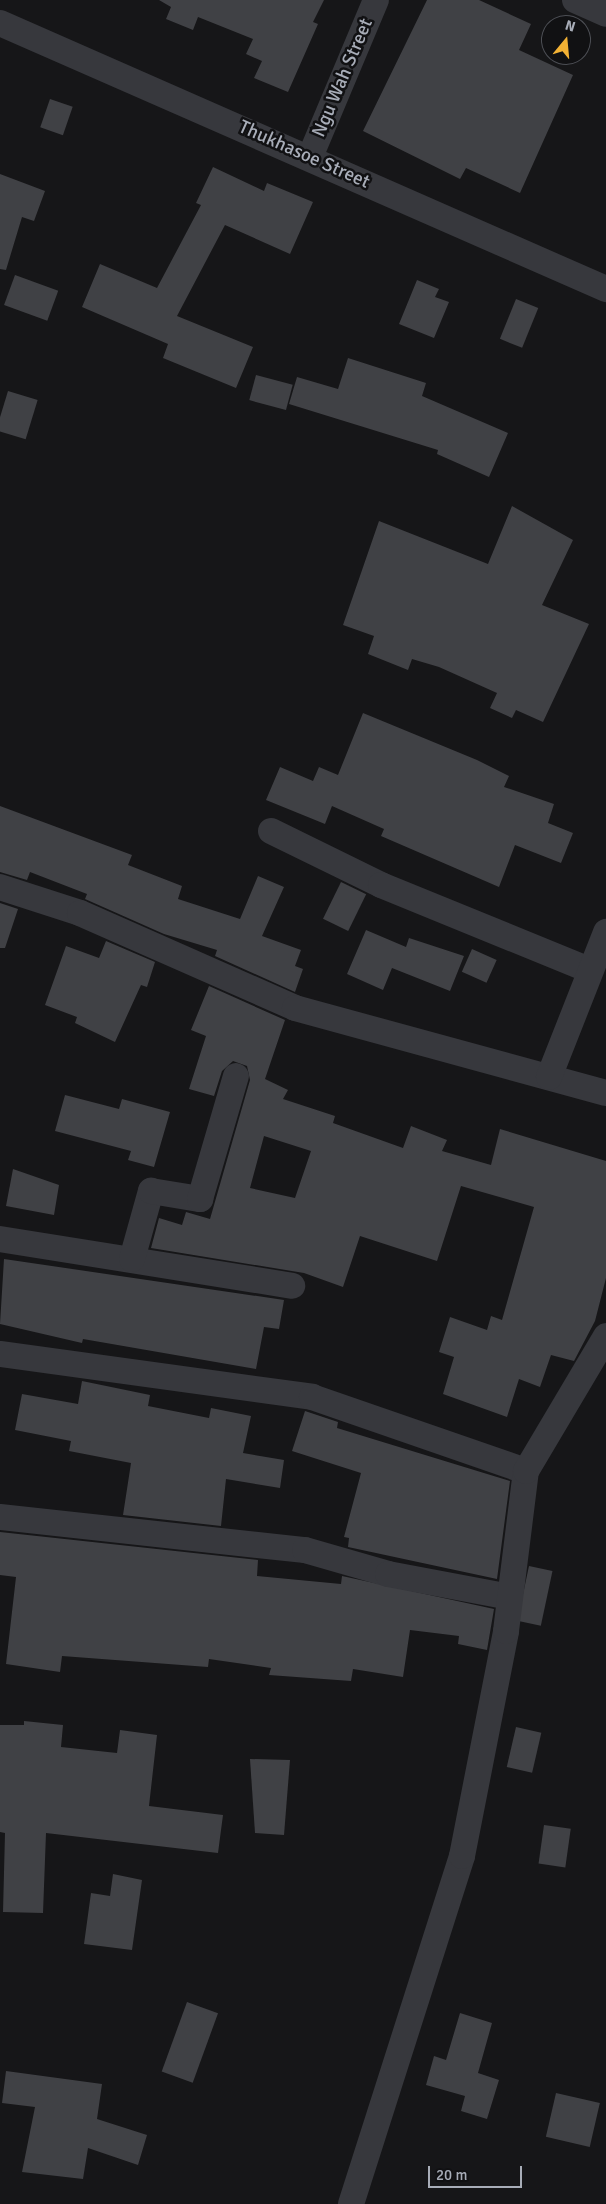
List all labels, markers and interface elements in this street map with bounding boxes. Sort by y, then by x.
street label: Ngu Wah Street [308,15,378,141]
north arrow [541,15,591,65]
text: N [563,17,577,36]
street label: Thukhasoe Street [235,116,373,194]
scale bar [431,2156,525,2188]
text: 20 m [436,2166,467,2184]

